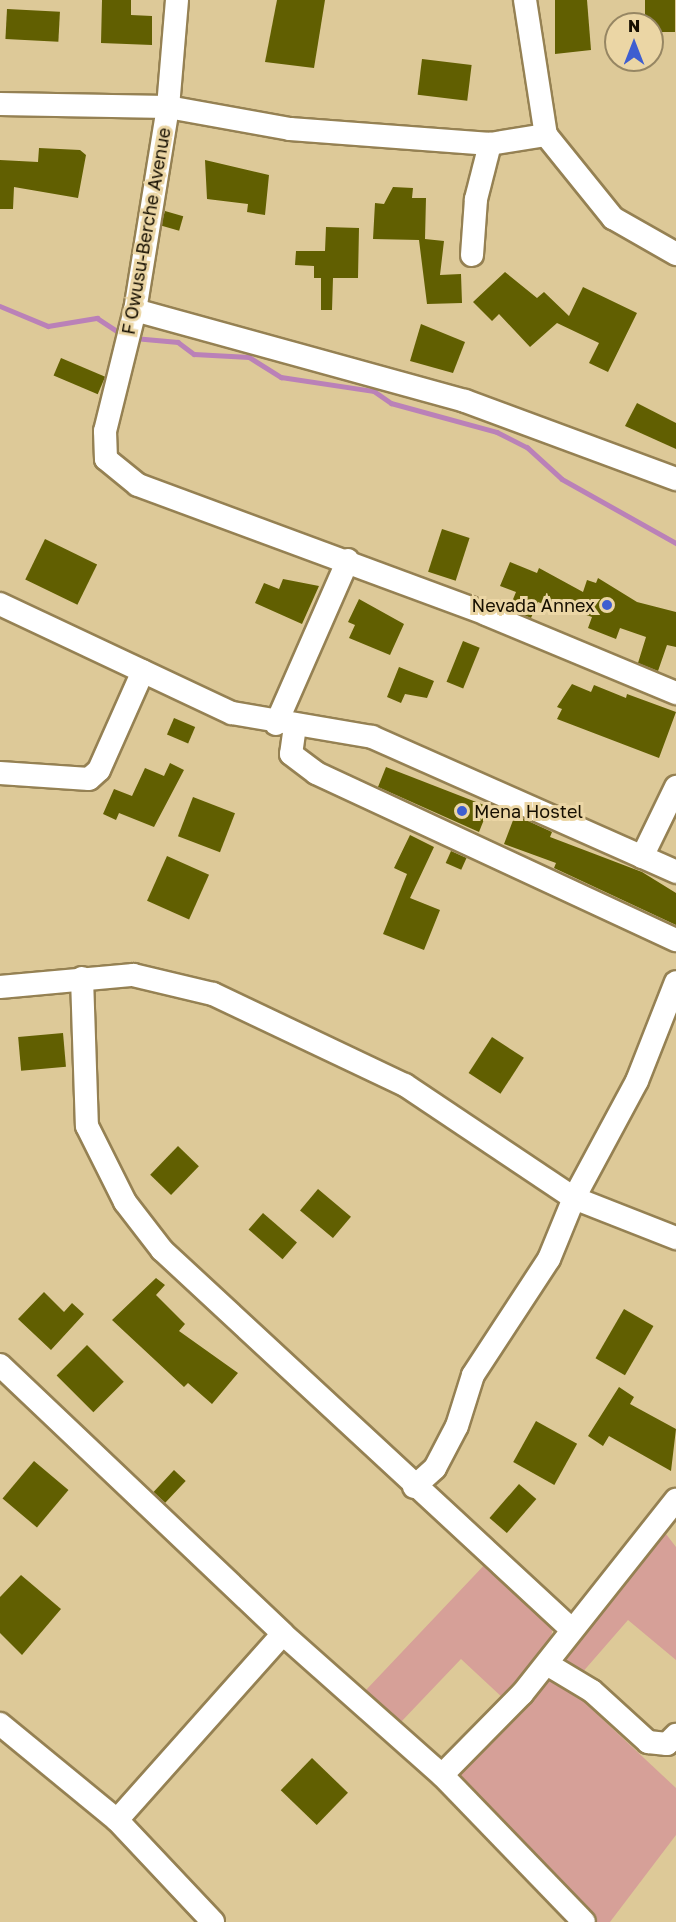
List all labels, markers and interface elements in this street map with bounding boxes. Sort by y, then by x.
north arrow [604,12,664,72]
text: N [628,16,640,36]
street label: F Owusu-Berche Avenue [117,126,175,336]
place label: Nevada Annex [472,594,595,616]
marker: Nevada Annex [600,598,614,612]
place label: Mena Hostel [474,800,583,822]
marker: Mena Hostel [455,804,469,818]

